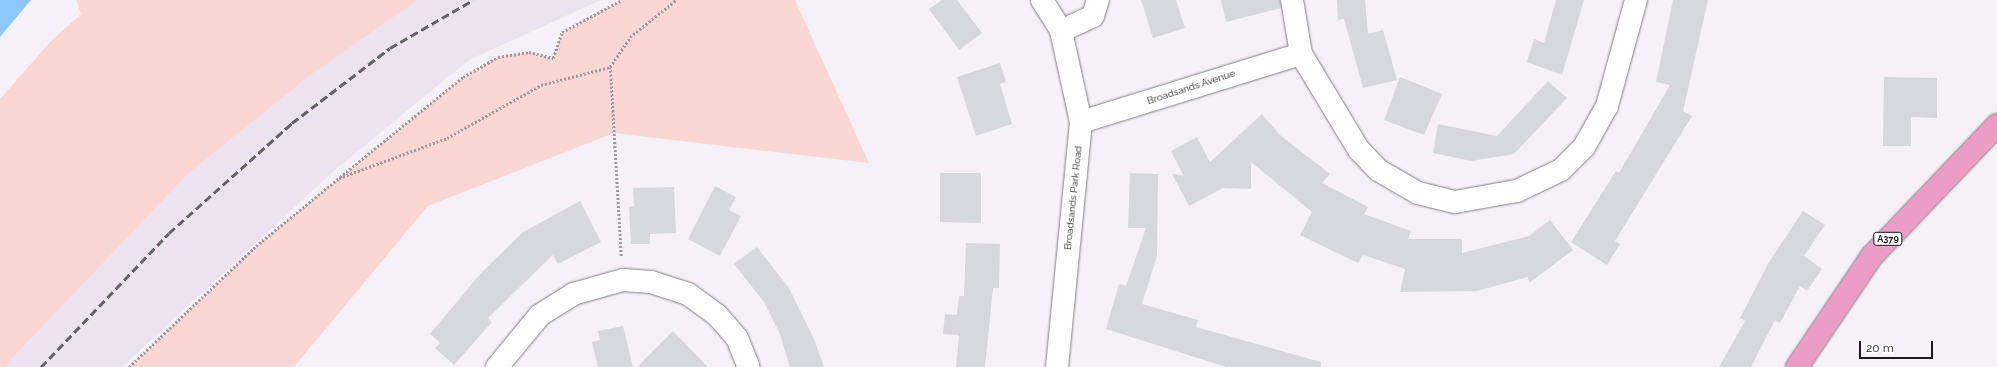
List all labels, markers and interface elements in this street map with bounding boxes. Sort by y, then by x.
street label: Broadsands Avenue [1145,67,1237,107]
street label: Broadsands Park Road [1062,146,1084,250]
road number: A379 [1873,232,1903,246]
scale bar [1861,333,1935,359]
text: 20 m [1866,341,1894,355]

